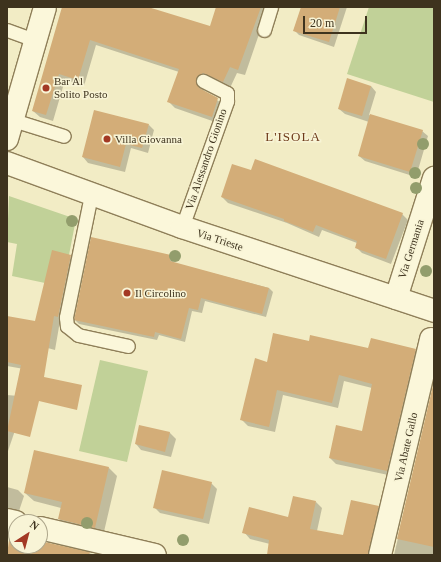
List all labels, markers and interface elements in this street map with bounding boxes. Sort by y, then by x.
scale bar [305,8,369,34]
text: 20 m [310,16,334,30]
place label: Bar Al Solito Posto [54,75,107,101]
marker: Bar Al Solito Posto [41,83,51,93]
street label: Via Alessandro Gionino [182,107,230,211]
district label: L'ISOLA [265,129,321,145]
place label: Villa Giovanna [115,132,182,146]
marker: Villa Giovanna [102,134,112,144]
street label: Via Germania [395,218,427,280]
street label: Via Trieste [195,226,245,254]
place label: Il Circolino [135,286,186,300]
marker: Il Circolino [122,288,132,298]
street label: Via Abate Gallo [392,411,420,483]
north arrow [8,514,48,554]
text: N [28,518,41,532]

